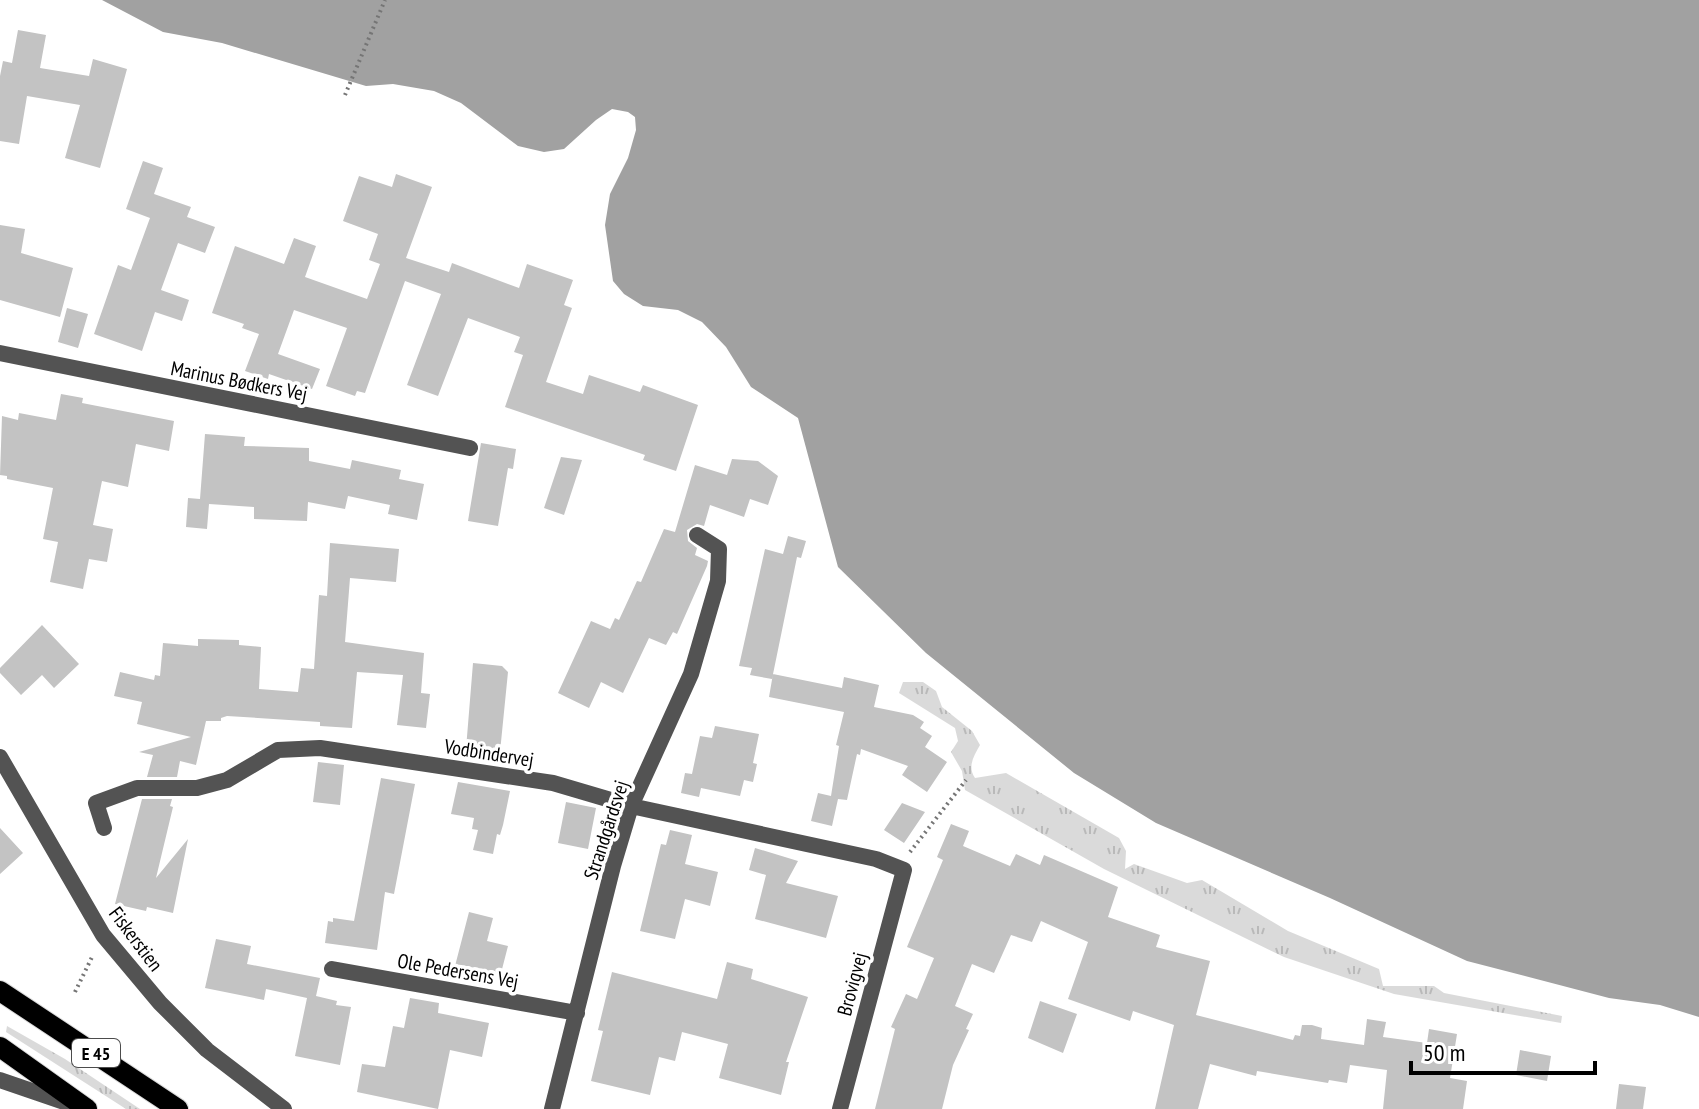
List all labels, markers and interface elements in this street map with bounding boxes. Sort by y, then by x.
street label: Marinus Bødkers Vej [169,355,309,407]
street label: Vodbindervej [441,733,536,773]
street label: Strandgårdsvej [578,777,634,883]
street label: Fiskerstien [103,902,169,976]
street label: Ole Pedersens Vej [395,948,521,994]
street label: Brovigvej [831,950,873,1018]
scale bar [1411,1025,1595,1075]
text: 50 m [1423,1037,1465,1068]
road number: E 45 [72,1039,120,1067]

